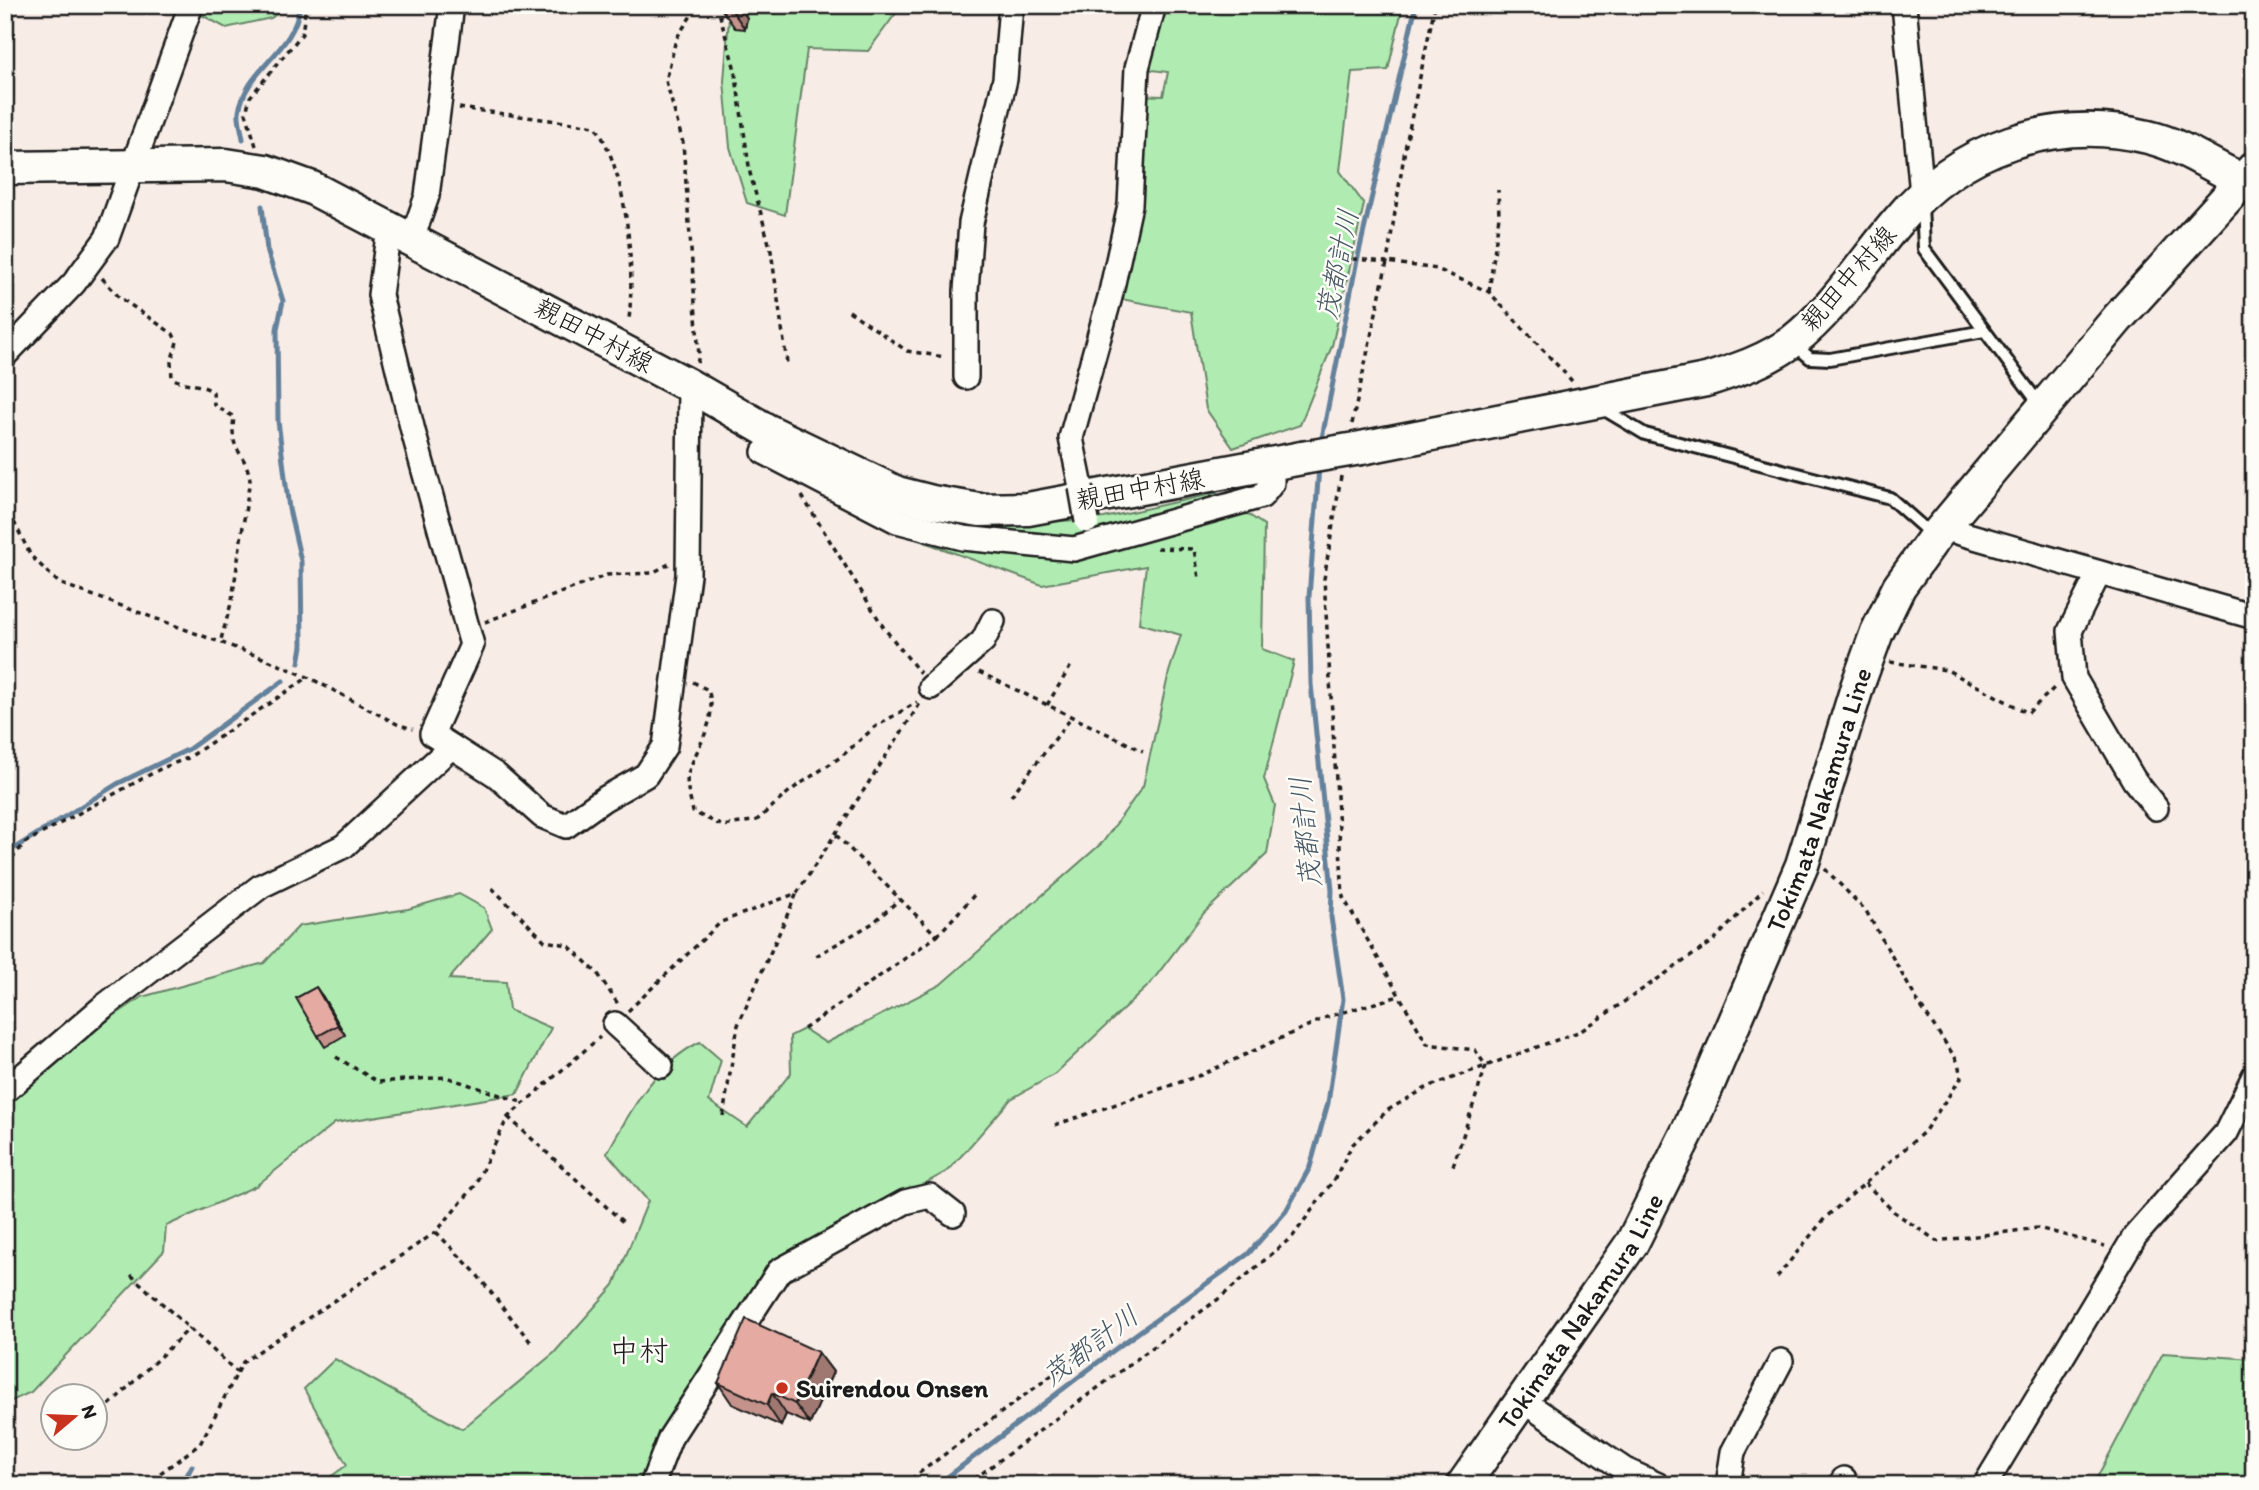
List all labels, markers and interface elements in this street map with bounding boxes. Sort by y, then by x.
water label: 茂都計川 [1309,206,1365,322]
street label: 親田中村線 [1793,218,1903,338]
street label: 親田中村線 [529,290,659,380]
street label: 親田中村線 [1073,462,1207,516]
street label: Tokimata Nakamura Line [1759,663,1879,937]
water label: 茂都計川 [1282,775,1328,889]
street label: Tokimata Nakamura Line [1491,1188,1670,1436]
water label: 茂都計川 [1035,1298,1145,1392]
district label: 中村 [609,1332,669,1369]
place label: Suirendou Onsen [796,1372,989,1404]
marker: Suirendou Onsen [774,1380,790,1396]
north arrow [38,1382,108,1452]
text: N [77,1402,103,1421]

